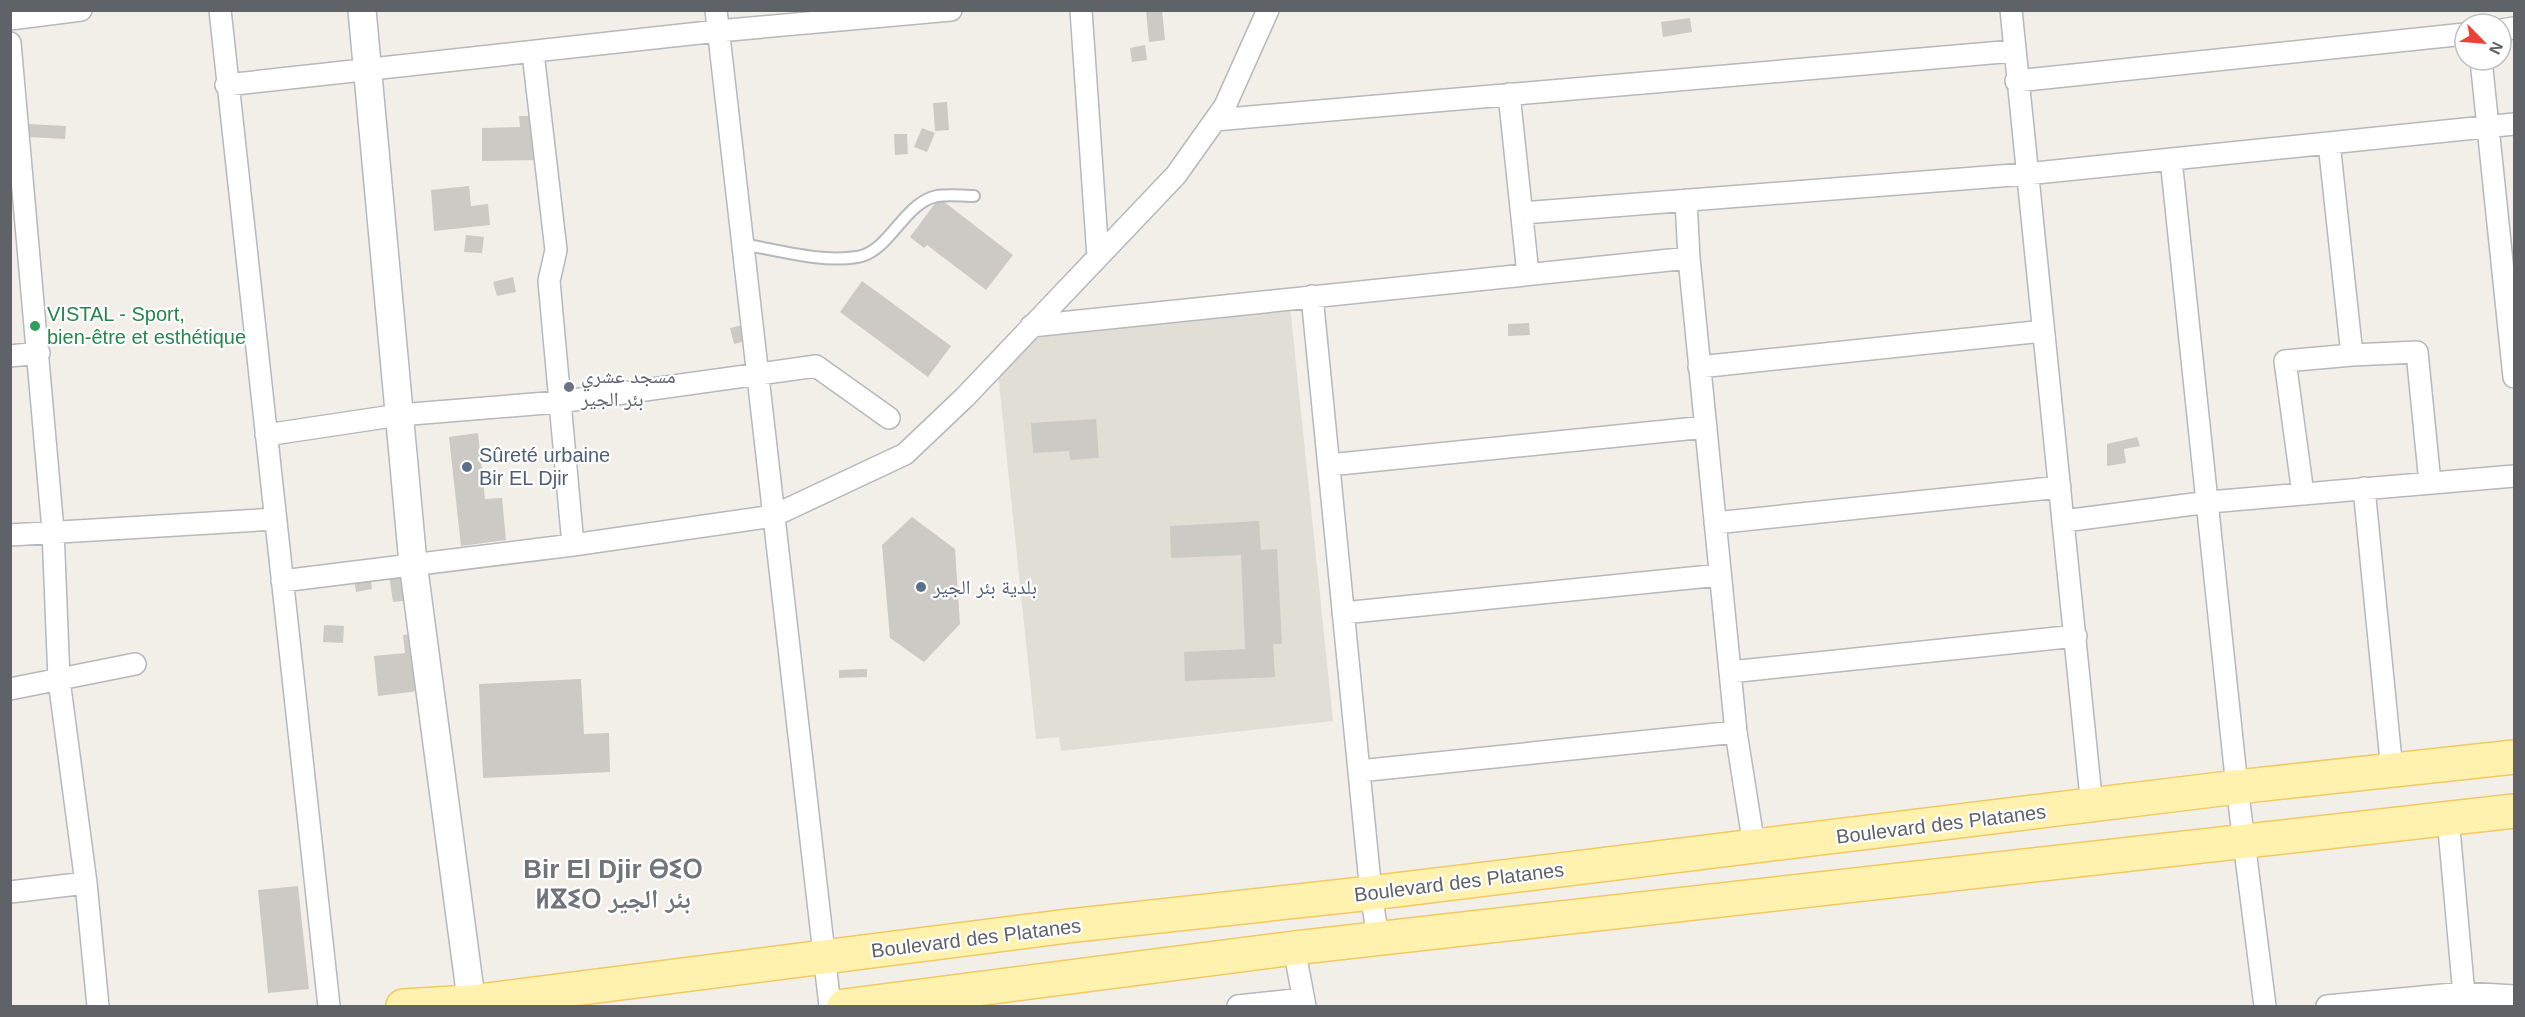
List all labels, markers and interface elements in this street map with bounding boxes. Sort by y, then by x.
north arrow [2453,12,2513,72]
text: N [2486,39,2506,57]
place label: VISTAL - Sport, bien-être et esthétique [47,303,246,348]
marker: VISTAL - Sport, bien-être et esthétique [28,319,42,333]
place label: مسجد عشري بئر الجير [580,365,676,411]
marker: مسجد عشري بئر الجير [562,380,576,394]
place label: Sûreté urbaine Bir EL Djir [479,444,610,489]
marker: Sûreté urbaine Bir EL Djir [460,460,474,474]
place label: بلدية بئر الجير [932,576,1037,599]
marker: بلدية بئر الجير [914,580,928,594]
street label: Boulevard des Platanes [1835,800,2047,848]
district label: Bir El Djir ⴱⵉⵔ ⵍⴵⵉⵔ بئر الجير [523,854,703,914]
street label: Boulevard des Platanes [1353,858,1565,906]
street label: Boulevard des Platanes [870,914,1082,962]

